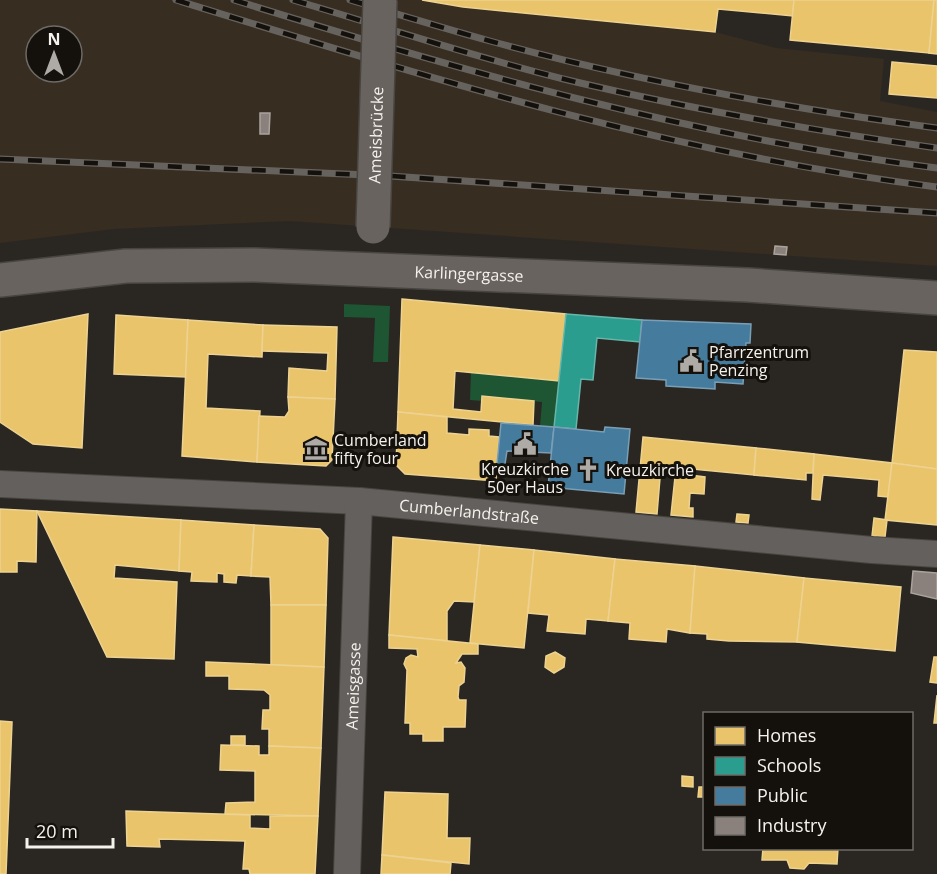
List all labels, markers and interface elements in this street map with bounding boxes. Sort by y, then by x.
north arrow [24,24,84,84]
text: N [47,28,61,50]
street label: Ameisbrücke [363,86,388,184]
street label: Karlingergasse [414,261,524,287]
place label: Pfarrzentrum Penzing [709,341,809,381]
public building icon: Pfarrzentrum Penzing [678,348,704,374]
place label: Cumberland fifty four [334,429,427,469]
public building icon: Kreuzkirche 50er Haus [512,431,538,457]
museum icon: Cumberland fifty four [303,436,329,462]
church icon: Kreuzkirche [575,457,601,483]
place label: Kreuzkirche 50er Haus [481,458,569,498]
place label: Kreuzkirche [606,459,694,481]
street label: Cumberlandstraße [398,494,540,529]
street label: Ameisgasse [341,642,365,730]
legend [703,712,913,850]
text: Homes [757,723,816,747]
text: Schools [757,753,821,777]
text: Public [757,783,808,807]
scale bar [27,811,112,849]
text: Industry [757,813,827,837]
text: 20 m [36,819,78,843]

